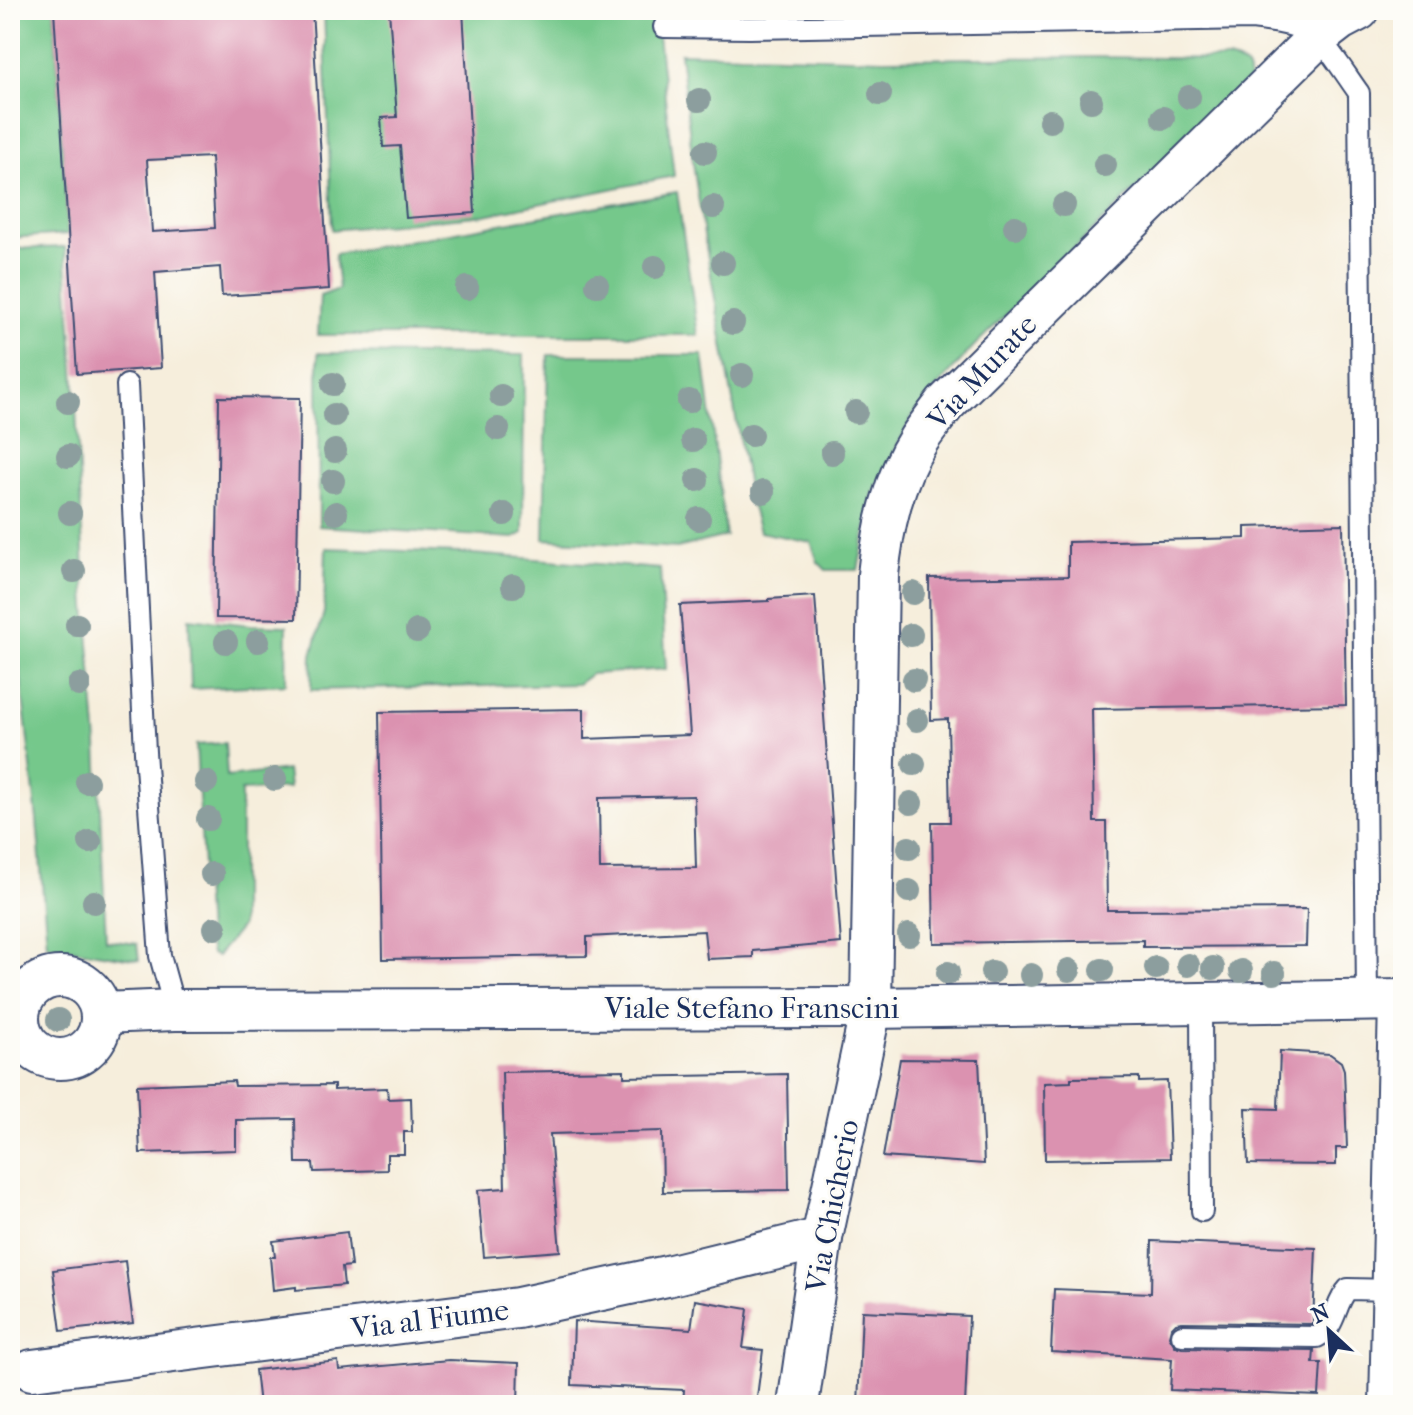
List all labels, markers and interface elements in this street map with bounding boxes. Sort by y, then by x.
street label: Via Murate [919,307,1045,438]
street label: Viale Stefano Franscini [604,991,900,1026]
street label: Via Chicherio [798,1117,866,1297]
north arrow [1289,1291,1369,1371]
street label: Via al Fiume [348,1292,511,1347]
text: N [1307,1298,1334,1329]

